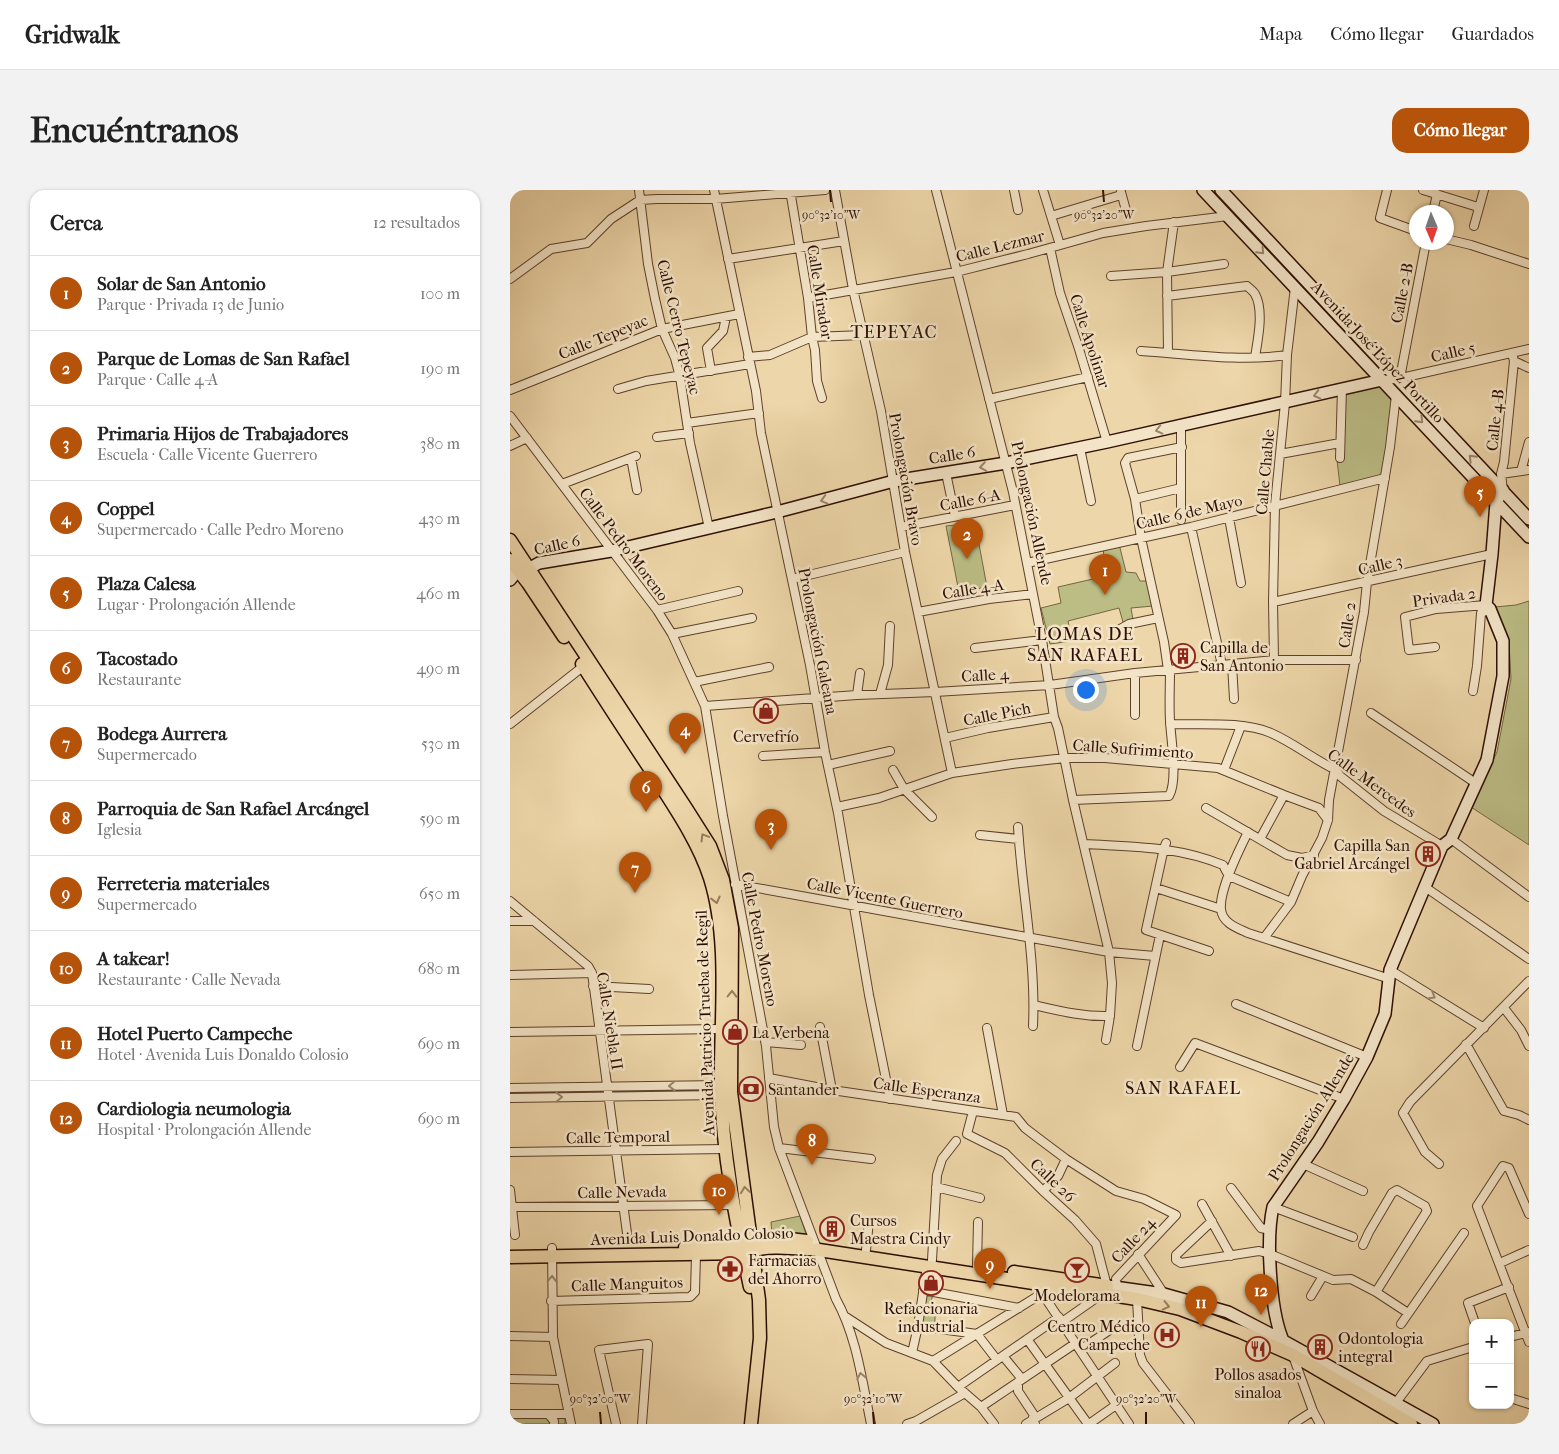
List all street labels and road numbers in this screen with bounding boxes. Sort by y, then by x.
street label: Calle Lezmar [954,226,1046,266]
street label: Calle Mirador [803,243,837,341]
street label: Calle Cerro Tepeyac [653,258,705,396]
street label: Calle 2-B [1387,261,1417,325]
street label: Avenida José López Portillo [1307,277,1449,427]
street label: Calle Apolinar [1066,291,1114,391]
street label: Calle Tepeyac [556,310,650,364]
street label: Calle 5 [1429,338,1477,366]
street label: Calle 4-B [1482,388,1508,452]
street label: Prolongación Bravo [885,411,927,547]
street label: Calle Chable [1252,428,1278,516]
street label: Prolongación Allende [1007,439,1057,587]
street label: Calle 6 [927,442,977,468]
street label: Calle Pedro Moreno [575,484,673,604]
street label: Calle 6-A [938,485,1003,515]
street label: Calle 6 de Mayo [1134,491,1244,533]
street label: Calle 6 [532,531,582,559]
street label: Calle 3 [1356,551,1404,579]
street label: Prolongación Galeana [794,566,842,717]
street label: Calle 4-A [941,575,1006,603]
street label: Privada 2 [1411,583,1477,611]
street label: Calle 2 [1334,601,1360,649]
street label: Calle 4 [961,664,1010,686]
street label: Calle Pich [962,698,1032,730]
street label: Calle Sufrimiento [1072,735,1194,763]
street label: Calle Mercedes [1324,744,1420,822]
street label: Calle Pedro Moreno [738,870,782,1008]
street label: Calle Vicente Guerrero [805,874,965,922]
street label: Avenida Patricio Trueba de Regil [692,909,718,1137]
street label: Calle Niebla II [593,971,627,1071]
street label: Prolongación Allende [1264,1050,1358,1184]
street label: Calle Esperanza [872,1073,983,1107]
street label: Calle Temporal [566,1127,671,1147]
street label: Calle 26 [1026,1154,1080,1206]
street label: Calle Nevada [577,1182,667,1202]
street label: Calle 24 [1107,1213,1159,1267]
street label: Avenida Luis Donaldo Colosio [589,1223,794,1249]
street label: Calle Manguitos [571,1273,683,1295]

